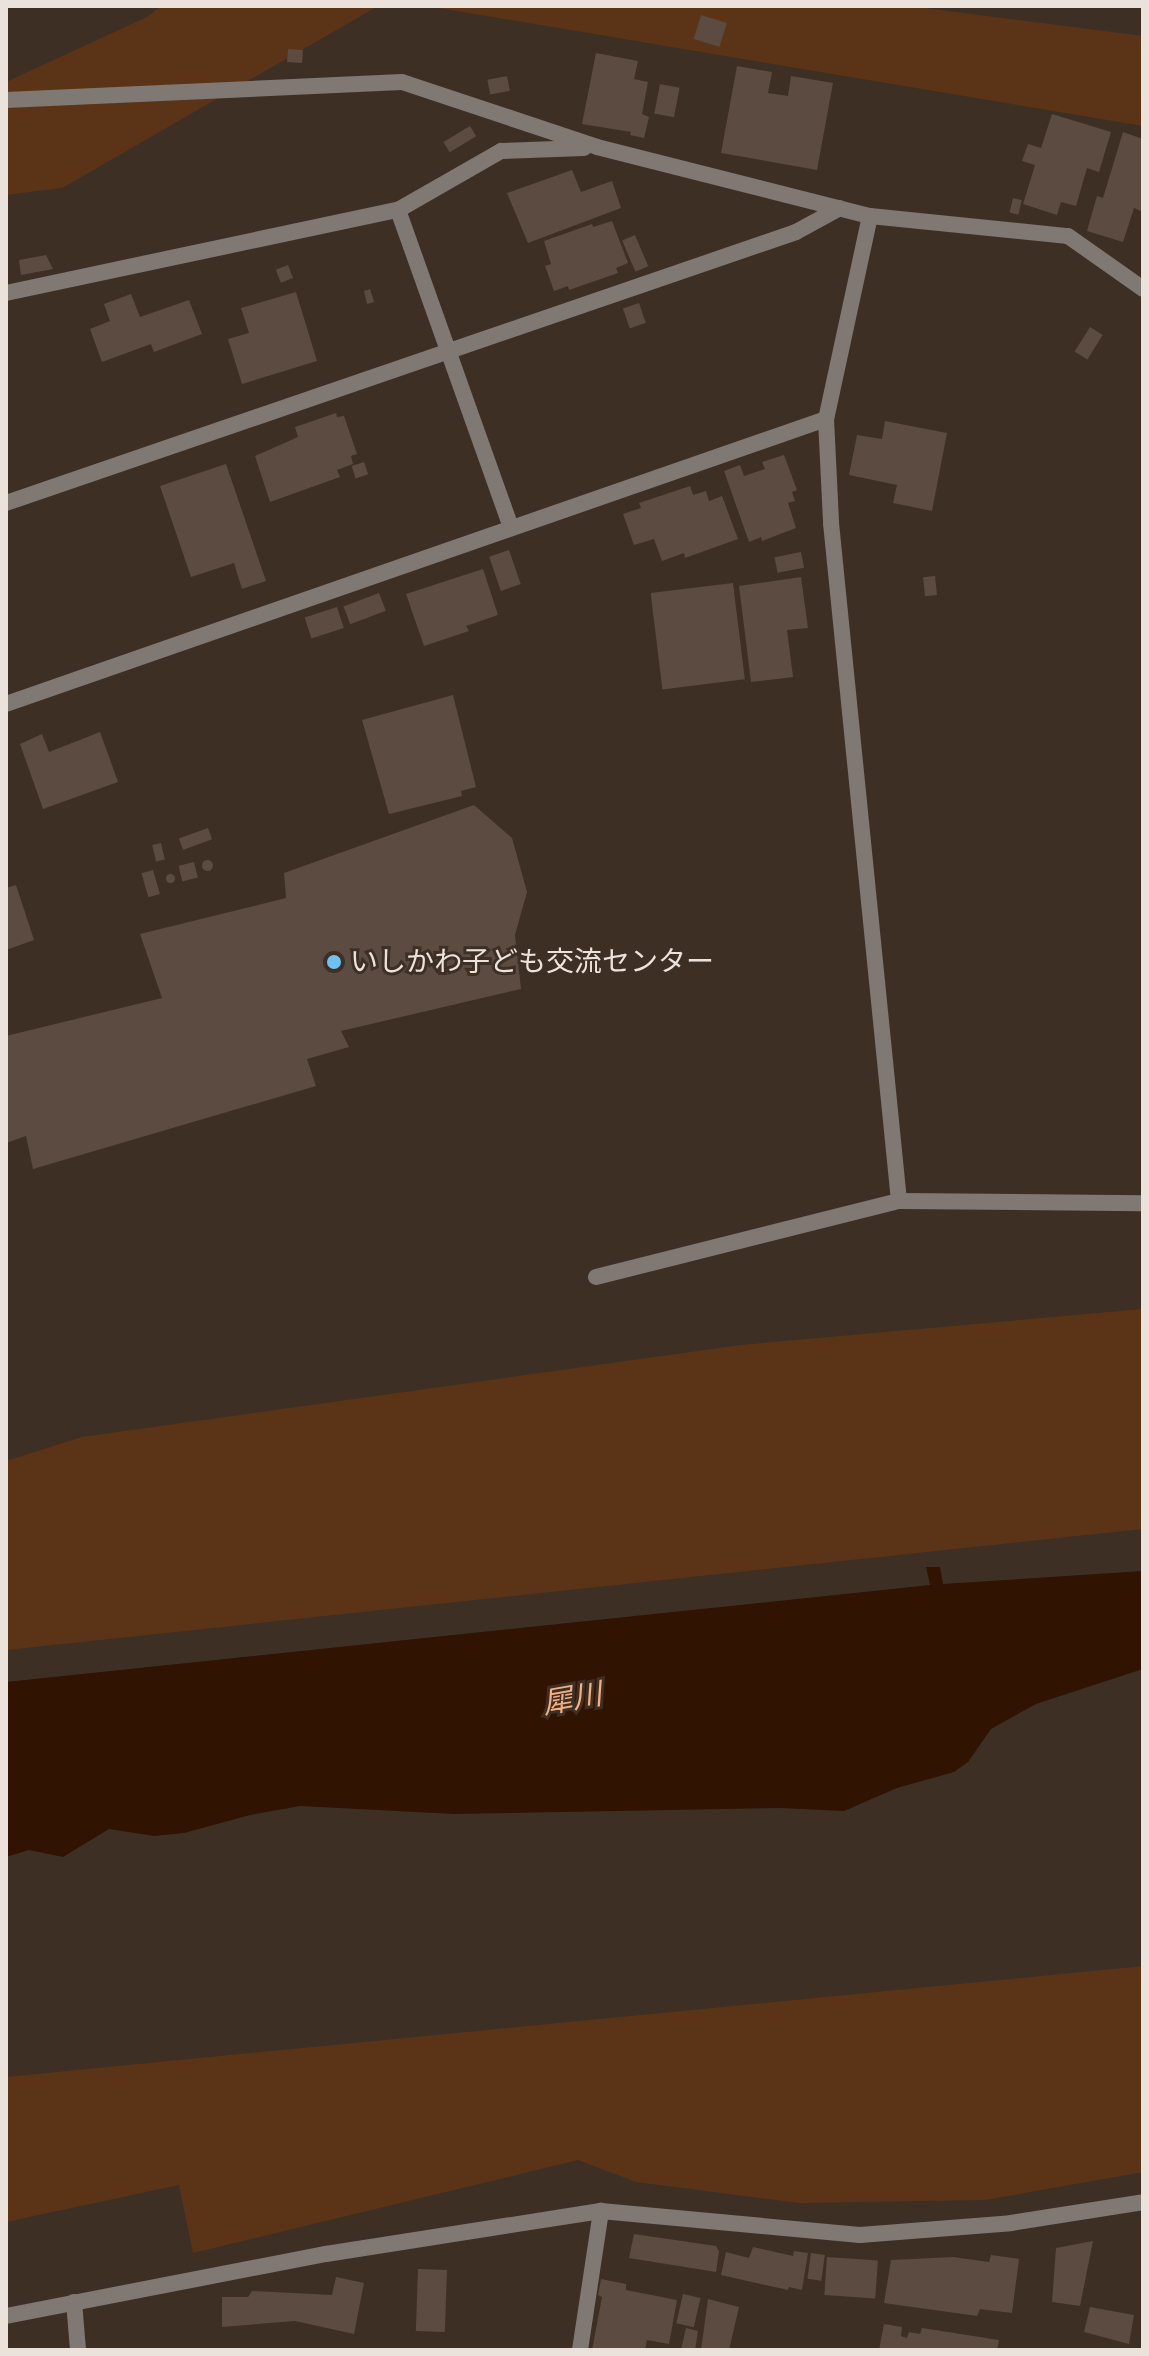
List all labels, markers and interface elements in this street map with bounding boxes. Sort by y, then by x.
place label: いしかわ子ども交流センター [350,945,714,979]
marker: いしかわ子ども交流センター [325,953,343,971]
water label: 犀川 [539,1676,605,1722]

